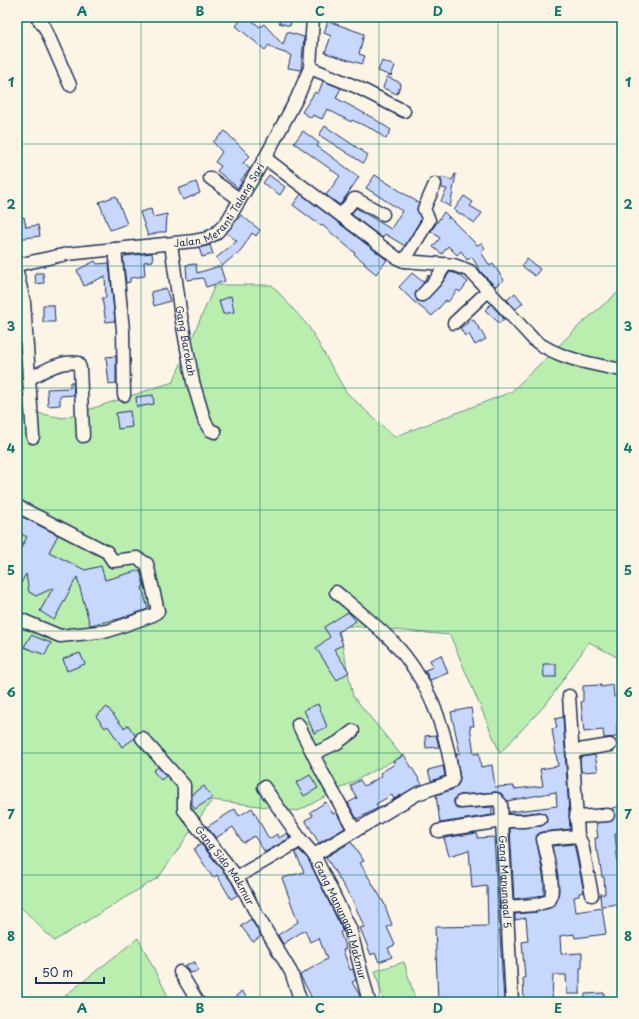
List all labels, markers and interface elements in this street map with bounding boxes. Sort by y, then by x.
text: A [77,1,87,20]
text: B [196,1,205,20]
text: C [315,1,325,20]
text: D [433,1,443,20]
text: E [554,1,562,20]
text: 1 [8,72,14,91]
text: 1 [625,72,631,91]
street label: Jalan Meranti Talang Sari [173,160,267,250]
text: 2 [6,194,16,213]
text: 2 [623,194,633,213]
street label: Gang Barokah [172,305,200,377]
text: 3 [7,316,16,335]
text: 3 [624,316,633,335]
text: 4 [7,438,16,457]
text: 4 [624,438,633,457]
text: 5 [7,560,15,579]
text: 5 [624,560,632,579]
text: 6 [6,682,16,701]
text: 6 [623,682,633,701]
text: 7 [7,804,15,823]
text: 7 [624,804,632,823]
street label: Gang Sido Makmur [192,822,259,908]
street label: Gang Manunggal 5 [496,835,516,929]
street label: Gang Manunggal Makmur [311,858,371,981]
text: 8 [7,926,15,945]
text: 8 [624,926,632,945]
scale bar [36,959,104,985]
text: 50 m [42,963,73,981]
text: A [77,998,87,1017]
text: B [196,998,205,1017]
text: C [315,998,325,1017]
text: D [433,998,443,1017]
text: E [554,998,562,1017]

